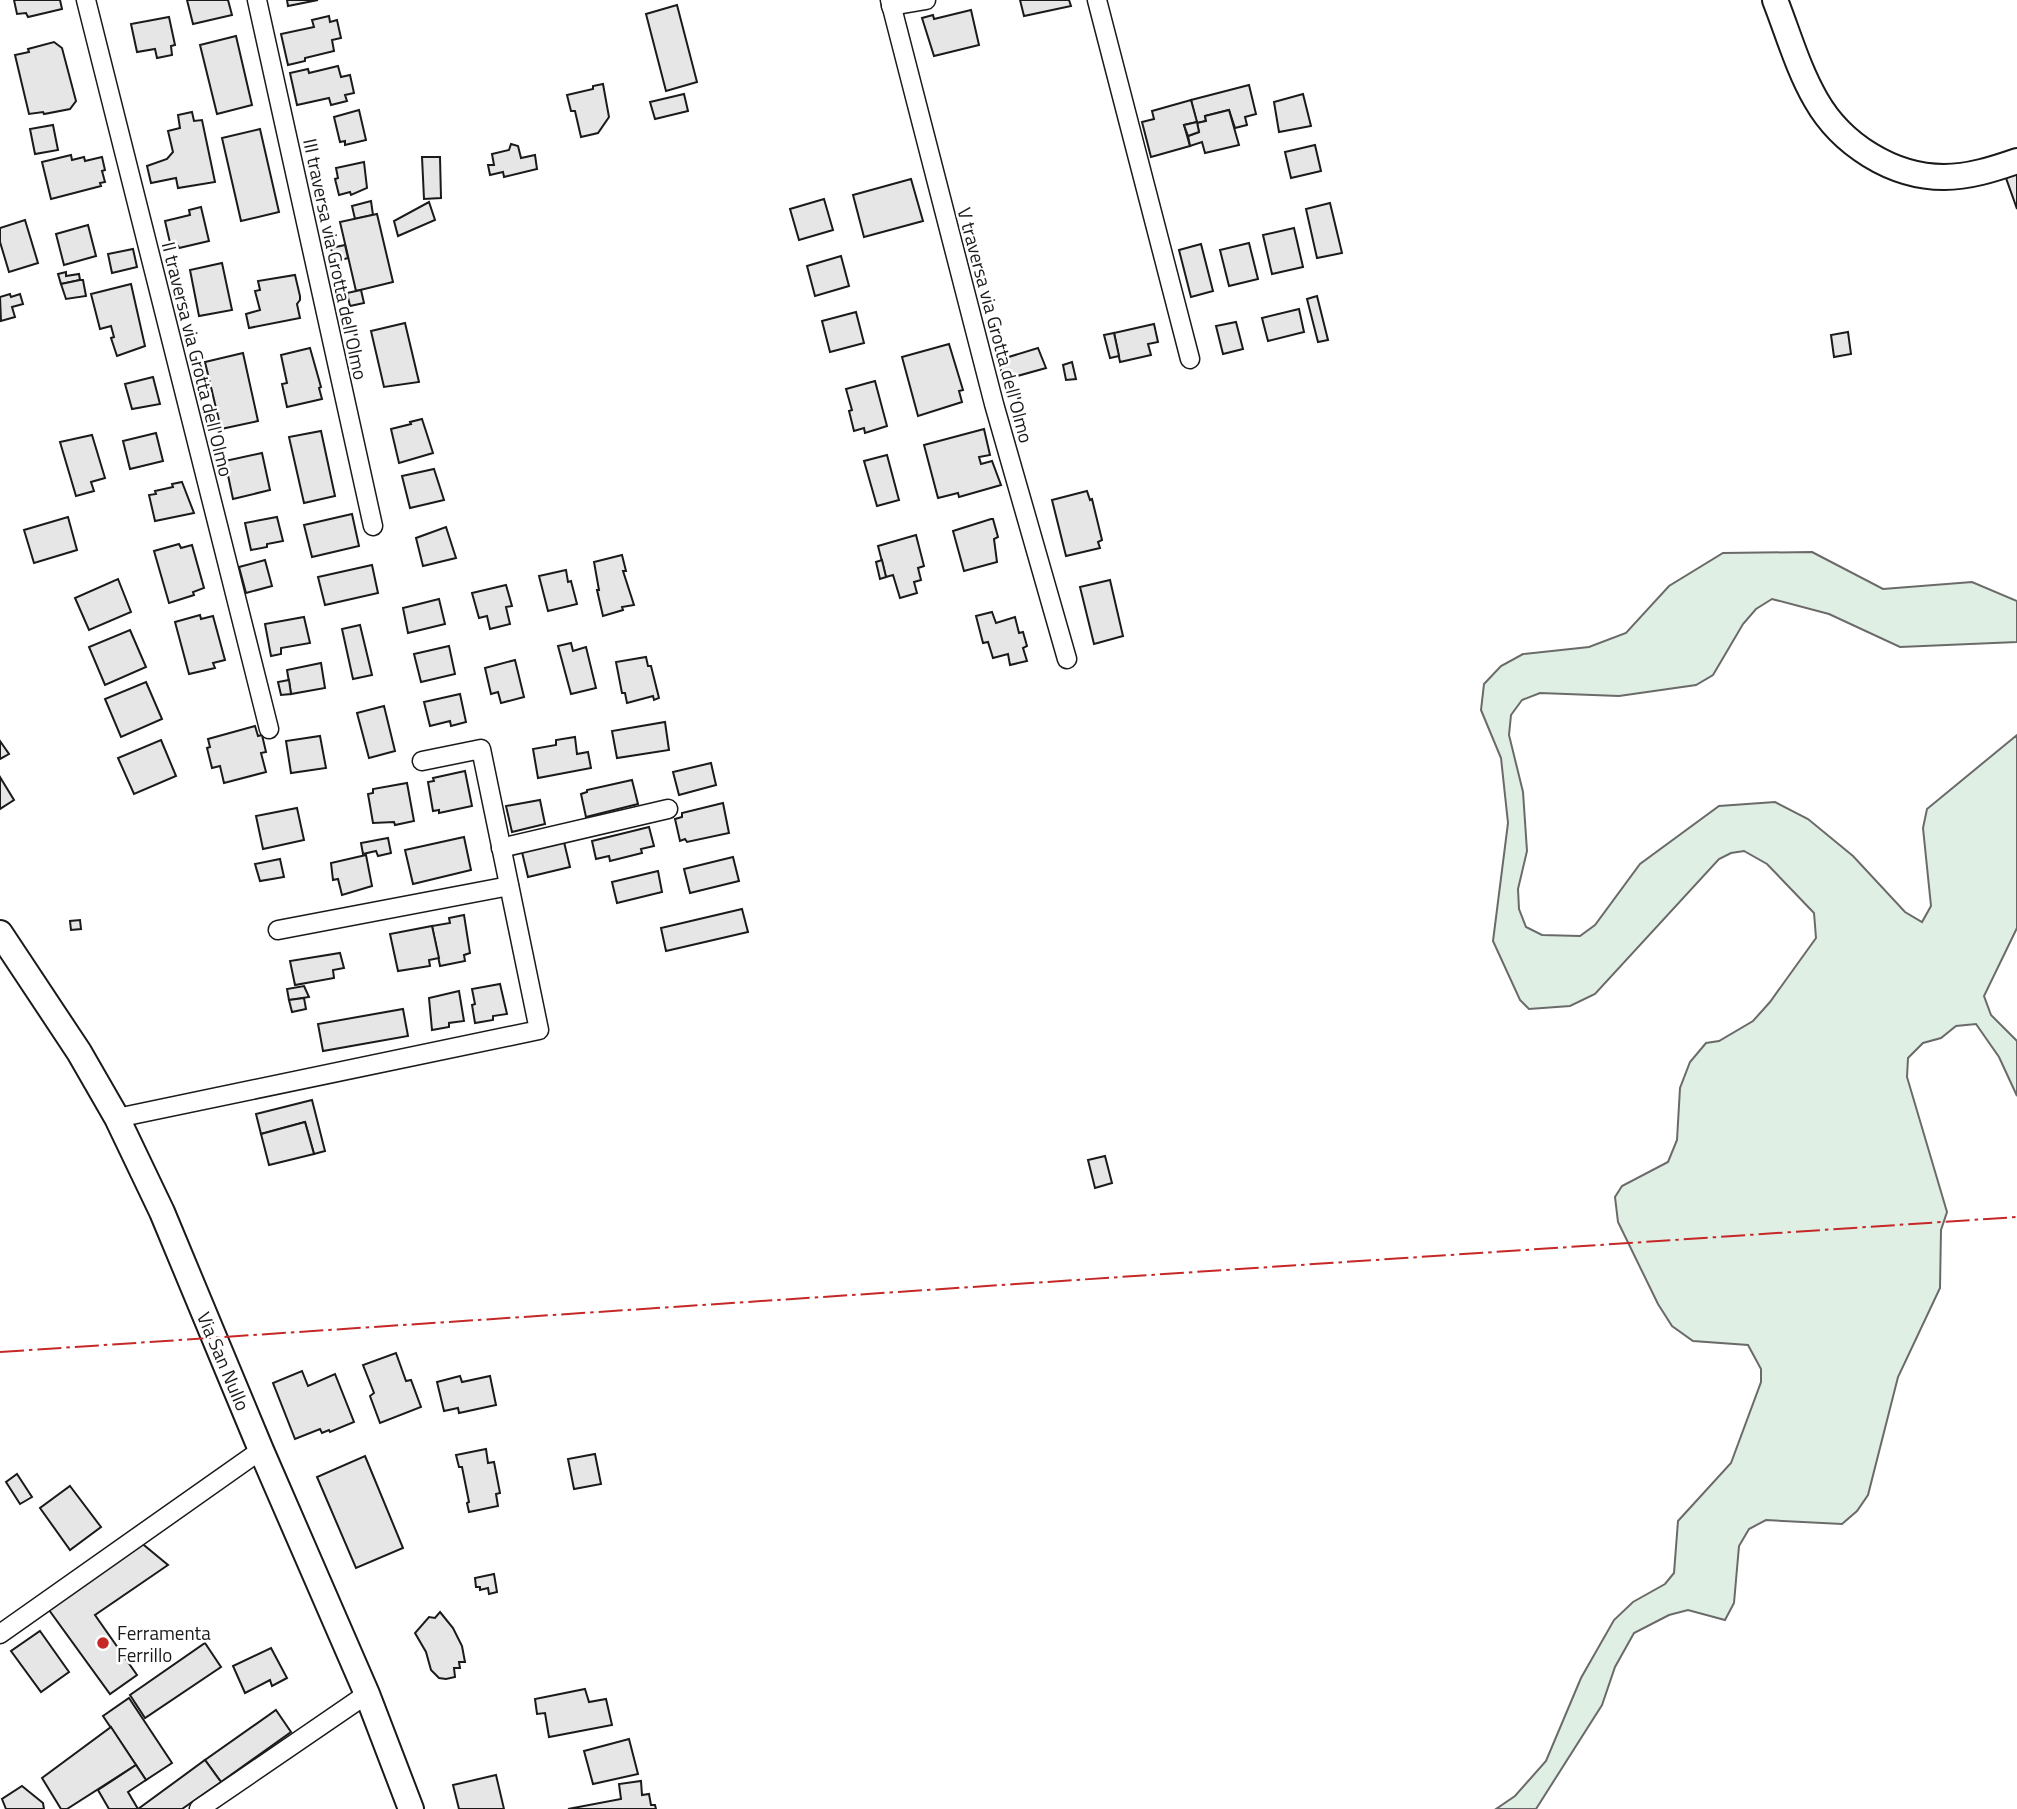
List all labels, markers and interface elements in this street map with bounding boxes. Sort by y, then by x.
street label: III traversa via Grotta dell'Olmo [296,136,376,382]
street label: V traversa via Grotta dell'Olmo [951,204,1041,446]
street label: II traversa via Grotta dell'Olmo [155,238,241,480]
street label: Via San Nullo [190,1307,258,1415]
place label: Ferramenta Ferrillo [117,1618,211,1669]
marker: Ferramenta Ferrillo [95,1635,111,1651]

